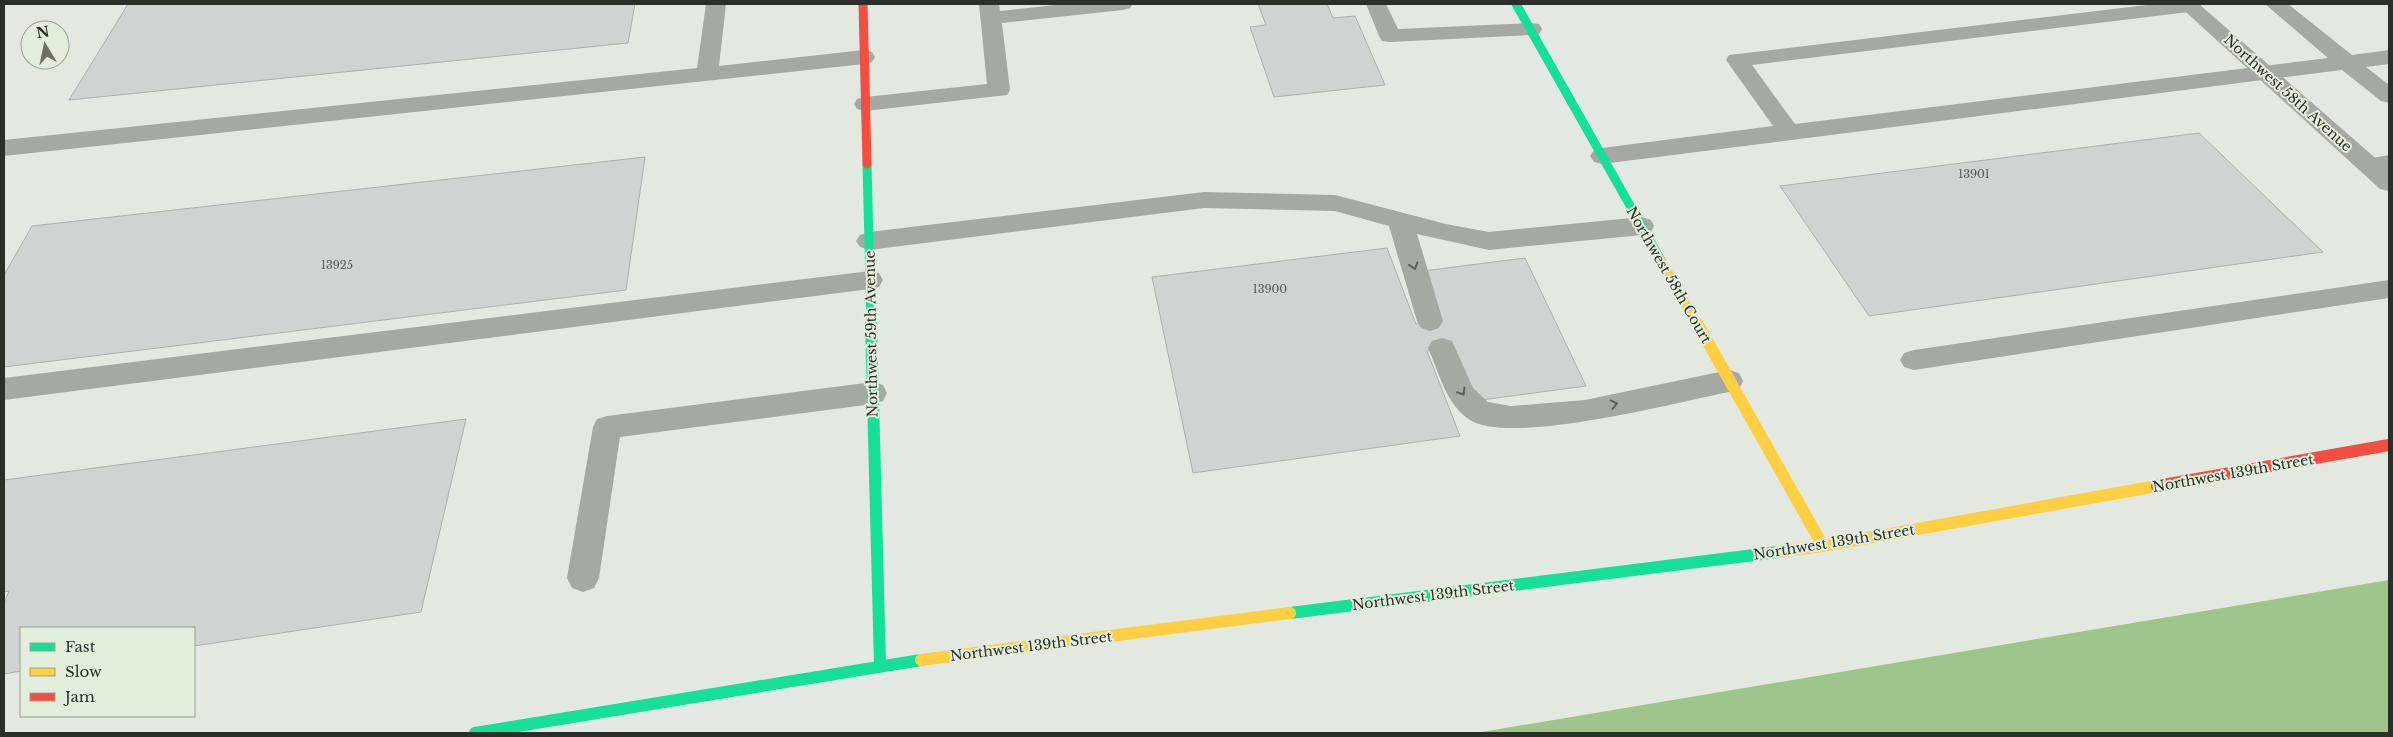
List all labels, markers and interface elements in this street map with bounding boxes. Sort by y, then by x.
north arrow [20,20,70,70]
text: N [35,22,51,42]
street label: Northwest 58th Avenue [2220,31,2356,155]
house number: 13901 [1958,167,1990,181]
street label: Northwest 58th Court [1622,203,1716,347]
street label: Northwest 59th Avenue [861,251,881,417]
house number: 13925 [321,258,353,272]
one-way arrow [1408,262,1418,270]
house number: 13900 [1253,282,1287,296]
one-way arrow [1456,387,1466,396]
one-way arrow [1609,399,1618,410]
street label: Northwest 139th Street [2151,450,2316,496]
street label: Northwest 139th Street [1752,520,1917,564]
street label: Northwest 139th Street [1351,576,1516,614]
legend [20,627,195,717]
street label: Northwest 139th Street [949,627,1114,665]
text: Fast [65,637,96,656]
text: Slow [65,662,102,681]
text: Jam [63,687,95,706]

